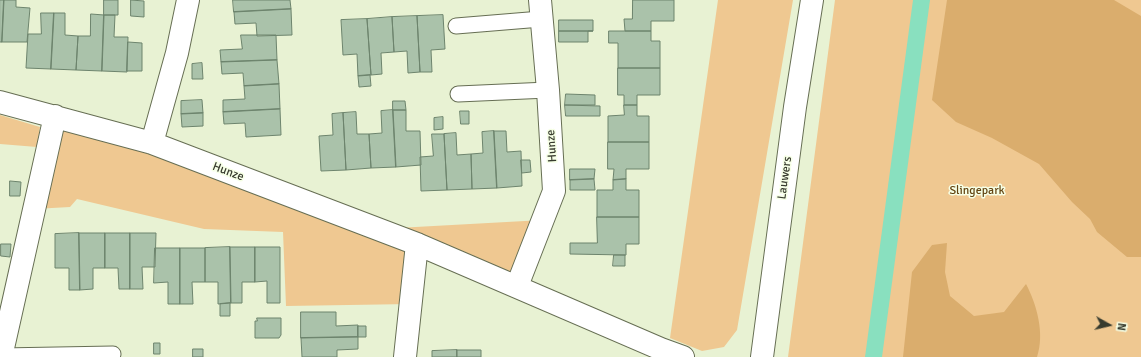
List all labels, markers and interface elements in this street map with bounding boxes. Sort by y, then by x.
street label: Hunze [544,129,560,163]
street label: Lauwers [775,156,795,200]
street label: Hunze [210,159,246,185]
park label: Slingepark [949,184,1005,198]
north arrow [1089,305,1129,345]
text: N [1114,322,1128,331]

